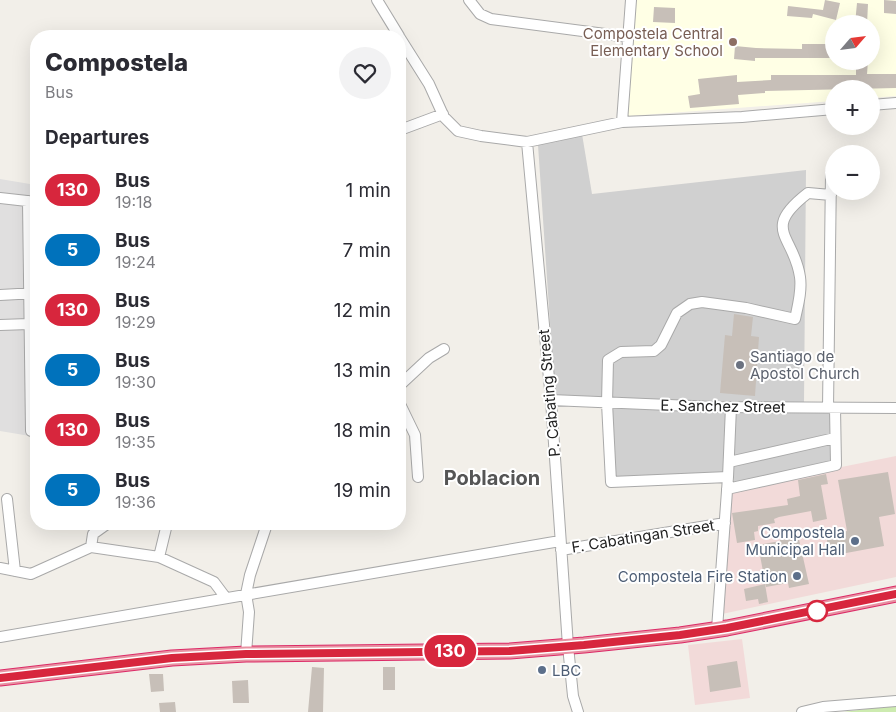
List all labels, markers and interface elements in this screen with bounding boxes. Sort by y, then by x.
north arrow [825,15,880,70]
map controls [825,15,880,200]
place label: Compostela Central Elementary School [583,24,723,60]
marker: Compostela Central Elementary School [727,36,739,48]
button: heart [339,47,391,99]
text: Compostela [45,48,188,77]
button: + [825,80,880,135]
text: Bus [45,82,73,102]
text: Departures [45,126,149,149]
button: − [825,145,880,200]
text: Bus [115,169,150,192]
text: 130 [57,179,88,200]
text: 1 min [345,179,391,202]
text: 19:18 [115,192,152,212]
text: Bus [115,229,150,252]
text: 5 [67,239,78,260]
text: 7 min [342,239,391,262]
text: 19:24 [115,252,156,272]
text: Bus [115,289,150,312]
text: 130 [57,299,88,320]
text: 12 min [334,299,391,322]
text: 19:29 [115,312,156,332]
street label: P. Cabating Street [534,328,564,458]
place label: Santiago de Apostol Church [750,347,860,383]
text: Bus [115,349,150,372]
text: 5 [67,359,78,380]
text: 13 min [334,359,391,382]
marker: Santiago de Apostol Church [734,359,746,371]
text: 19:30 [115,372,156,392]
street label: E. Sanchez Street [660,395,786,417]
text: Bus [115,409,150,432]
text: 130 [57,419,88,440]
text: 18 min [334,419,391,442]
text: 19:35 [115,432,156,452]
district label: Poblacion [444,466,540,490]
text: Bus [115,469,150,492]
text: 5 [67,479,78,500]
text: 19 min [334,479,391,502]
text: 19:36 [115,492,156,512]
street label: F. Cabatingan Street [570,515,716,557]
place label: Compostela Municipal Hall [745,523,845,559]
marker: Compostela Municipal Hall [849,535,861,547]
place label: Compostela Fire Station [618,567,787,586]
marker: Compostela Fire Station [791,570,803,582]
unlabelled marker [806,600,828,622]
line badge: 130 [421,635,479,667]
text: 130 [434,640,466,661]
place label: LBC [552,661,581,680]
marker: LBC [536,664,548,676]

